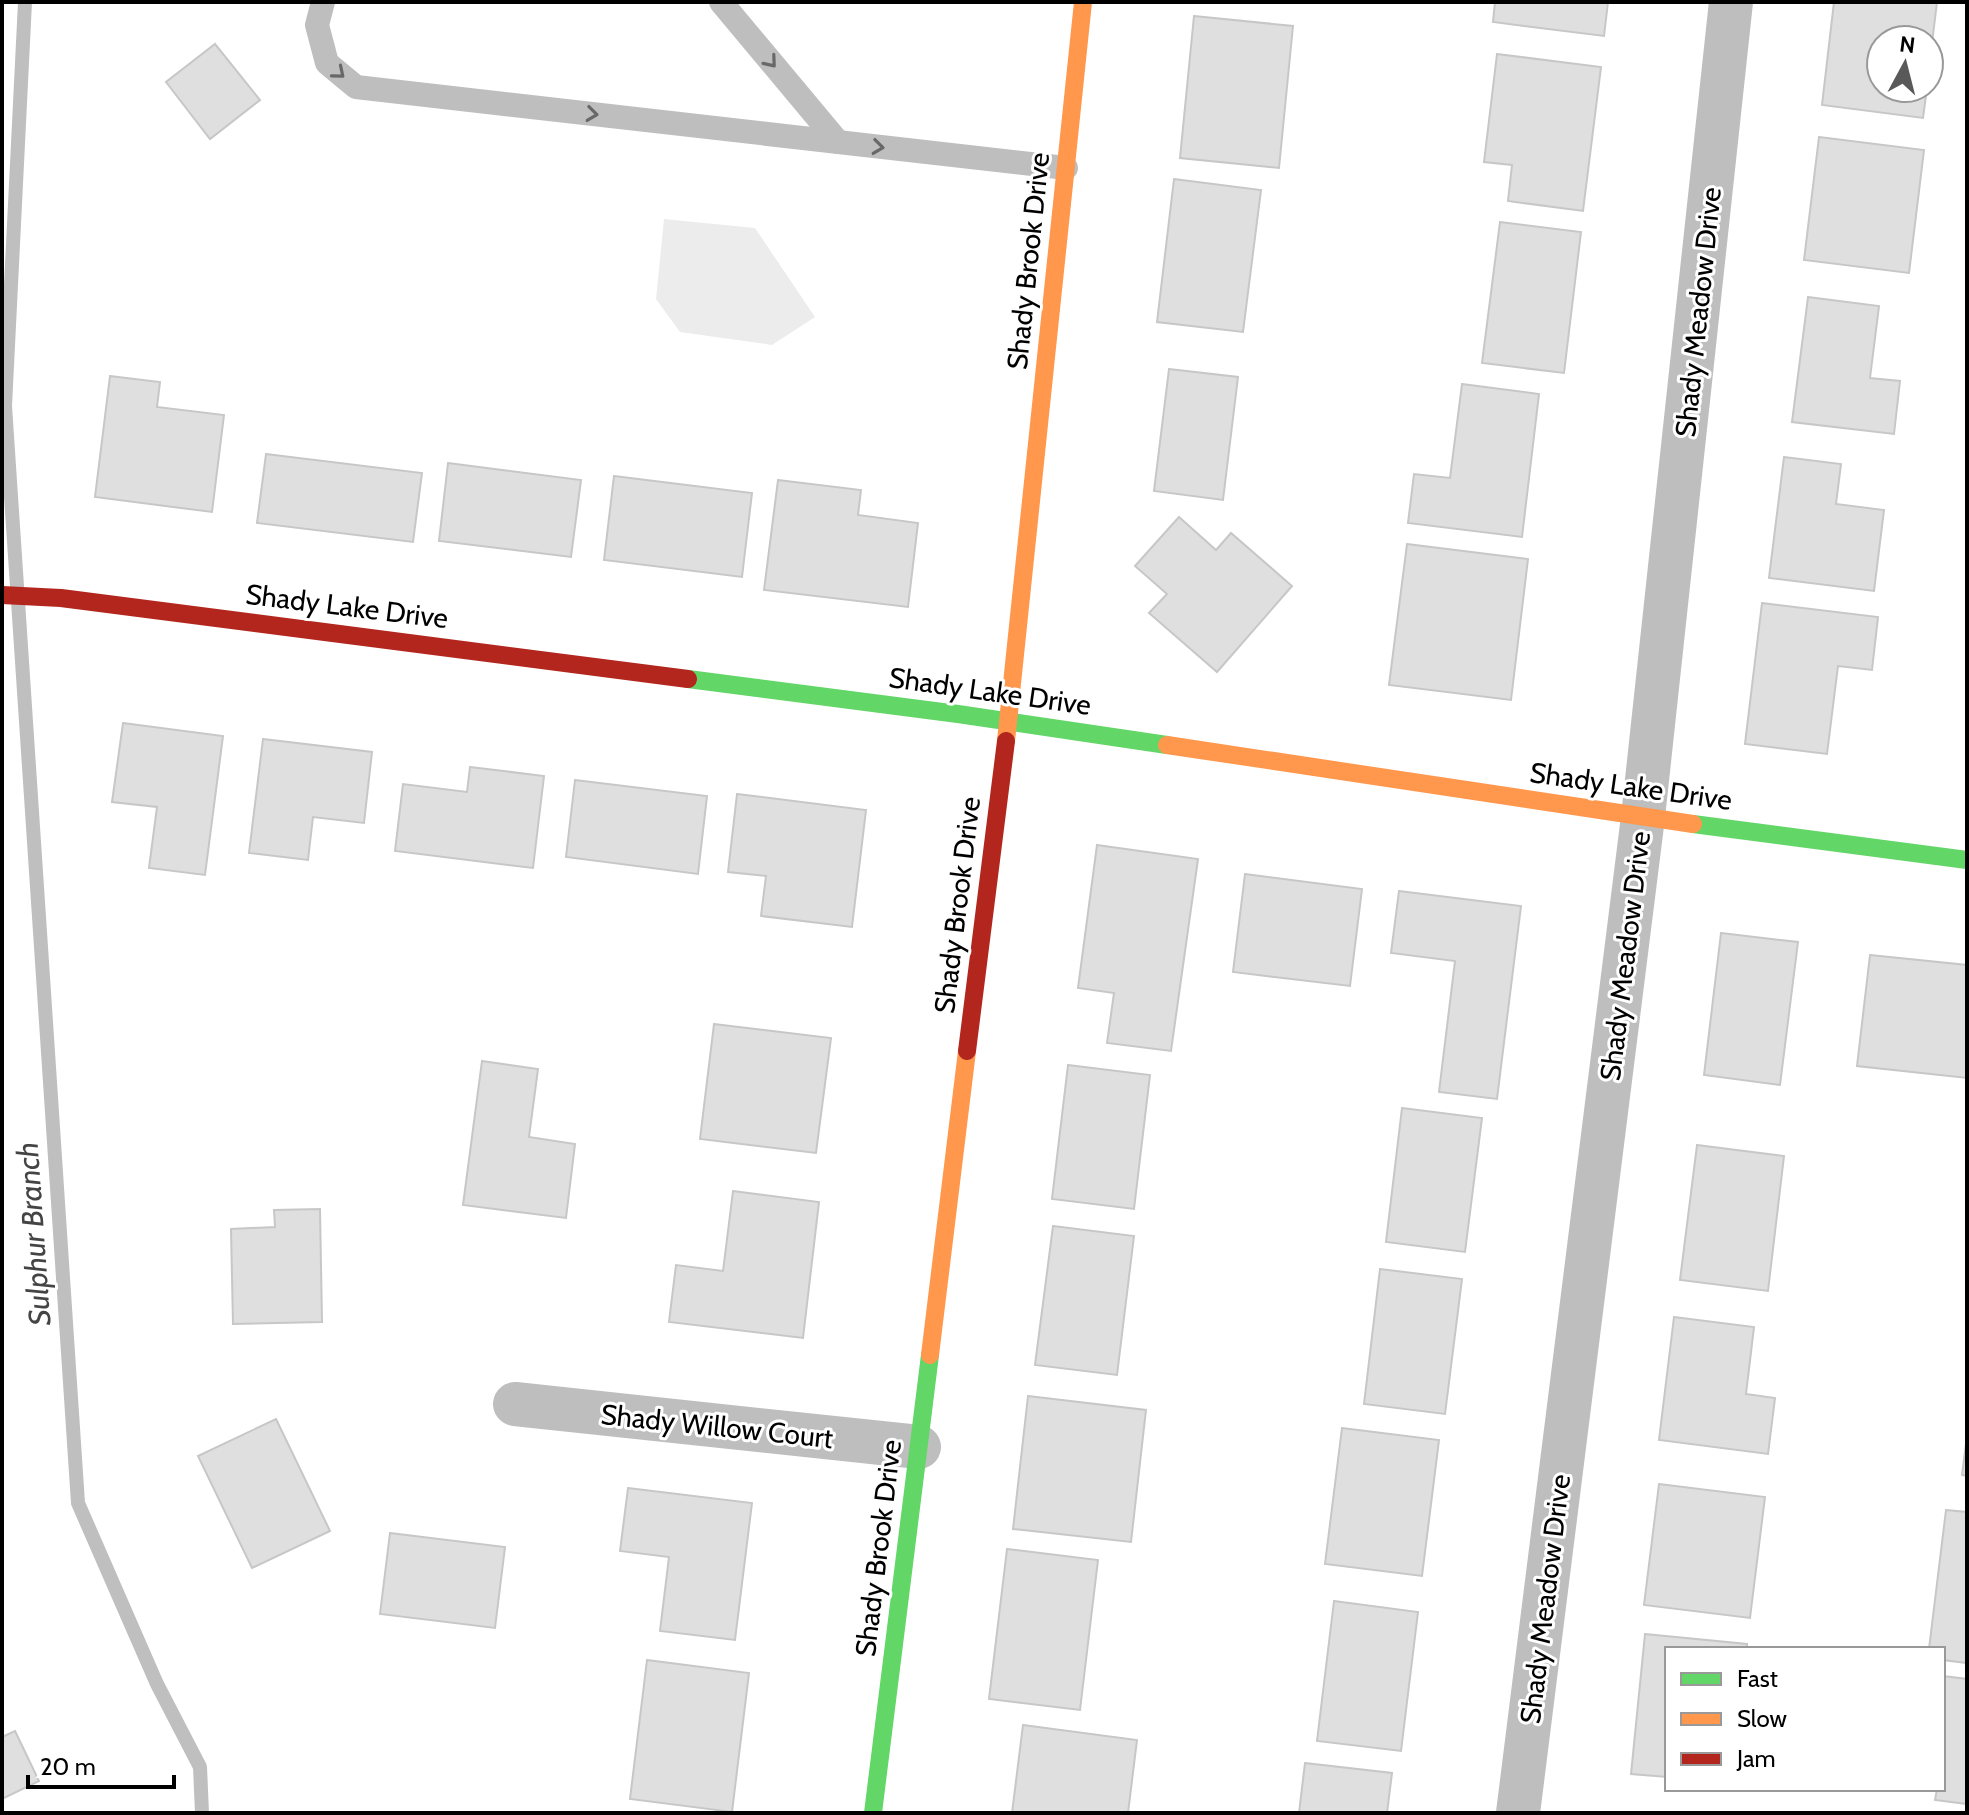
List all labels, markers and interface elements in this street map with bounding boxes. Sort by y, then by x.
north arrow [1865,24,1945,104]
text: N [1898,30,1917,59]
one-way arrow [761,53,776,67]
one-way arrow [330,63,344,78]
one-way arrow [586,105,599,122]
one-way arrow [872,138,885,155]
street label: Shady Brook Drive [1000,151,1056,371]
street label: Shady Meadow Drive [1668,185,1728,439]
street label: Shady Lake Drive [244,577,450,635]
street label: Shady Lake Drive [887,660,1093,722]
street label: Shady Lake Drive [1528,755,1734,817]
street label: Shady Brook Drive [927,795,987,1015]
street label: Shady Meadow Drive [1593,829,1657,1083]
water label: Sulphur Branch [9,1141,58,1327]
street label: Shady Willow Court [599,1397,835,1455]
street label: Shady Brook Drive [848,1438,908,1658]
street label: Shady Meadow Drive [1513,1472,1577,1726]
legend [1665,1647,1945,1791]
text: Fast [1737,1664,1778,1693]
text: Slow [1737,1704,1787,1733]
scale bar [28,1739,174,1789]
text: Jam [1736,1744,1775,1773]
text: 20 m [40,1752,96,1781]

